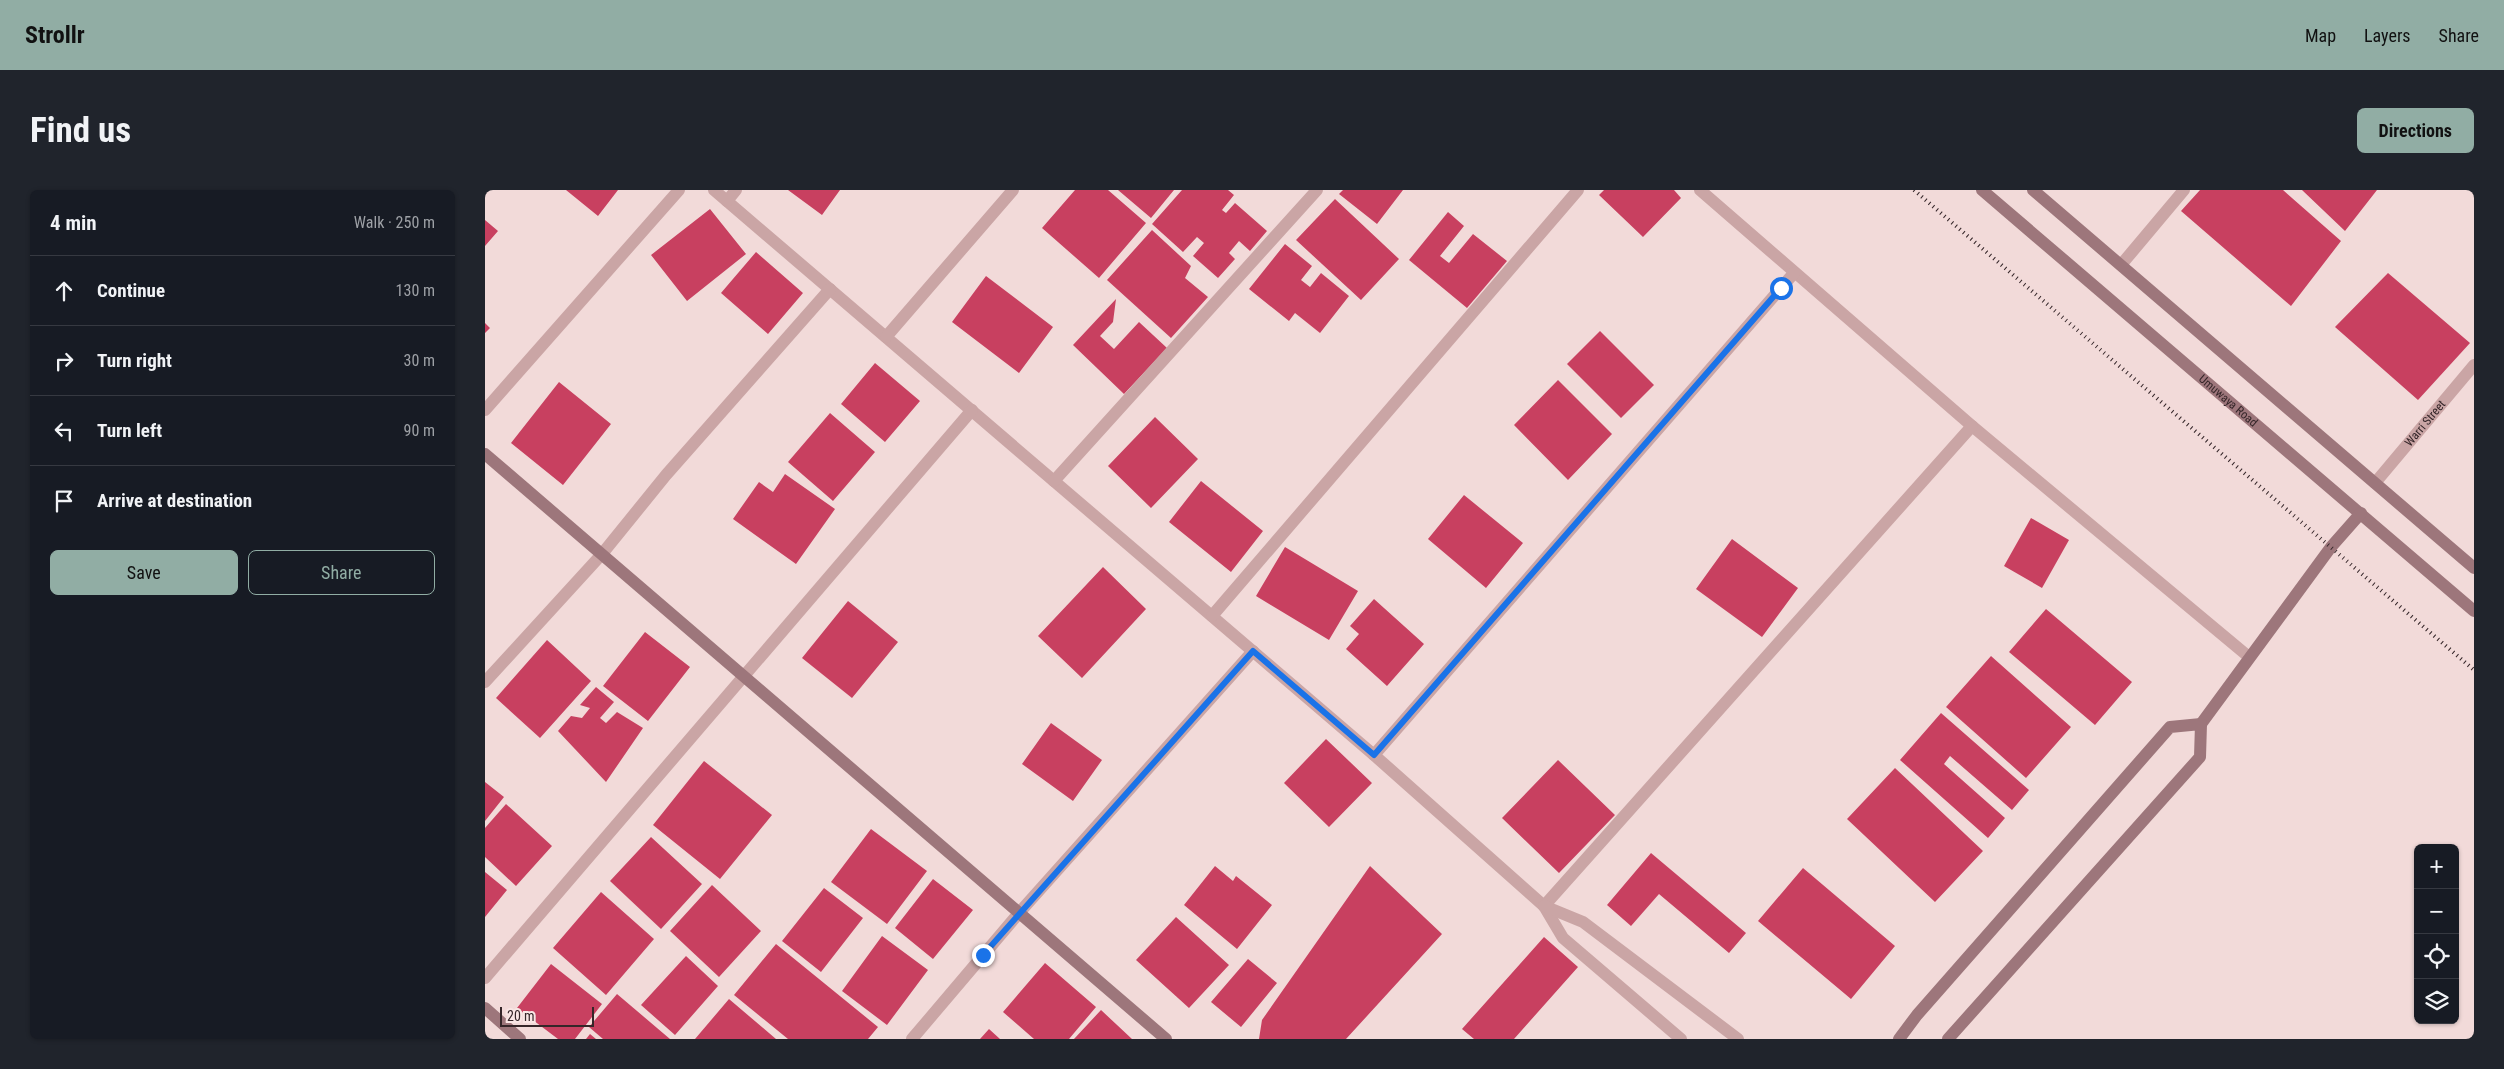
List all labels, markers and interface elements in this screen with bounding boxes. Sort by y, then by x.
text: Strollr [25,21,85,49]
text: Map [2305,25,2336,46]
text: Layers [2364,25,2411,46]
text: Share [2439,25,2479,46]
button: Directions [2357,108,2474,153]
text: Find us [30,110,131,151]
text: 4 min [50,211,97,235]
text: Walk · 250 m [354,213,435,232]
icon: ahead [50,277,78,305]
route start [1770,277,1793,300]
text: Continue [97,279,165,302]
text: 130 m [396,281,435,300]
icon: right [50,347,78,375]
text: Turn right [97,349,172,372]
text: 30 m [403,351,435,370]
street label: Umuwaya Road [2196,372,2260,430]
street label: Warri Street [2402,397,2449,449]
icon: left [50,417,78,445]
text: Turn left [97,419,162,442]
text: 90 m [403,421,435,440]
icon: arrive [50,487,78,515]
text: Arrive at destination [97,489,252,512]
button: Save [50,550,238,595]
button: Share [248,550,435,595]
map controls [2414,844,2459,1024]
button: + [2414,844,2459,889]
button: − [2414,889,2459,934]
button: locate [2414,934,2459,979]
route end [972,944,995,967]
button: layers [2414,979,2459,1024]
scale bar [500,1004,594,1027]
text: 20 m [507,1008,535,1024]

